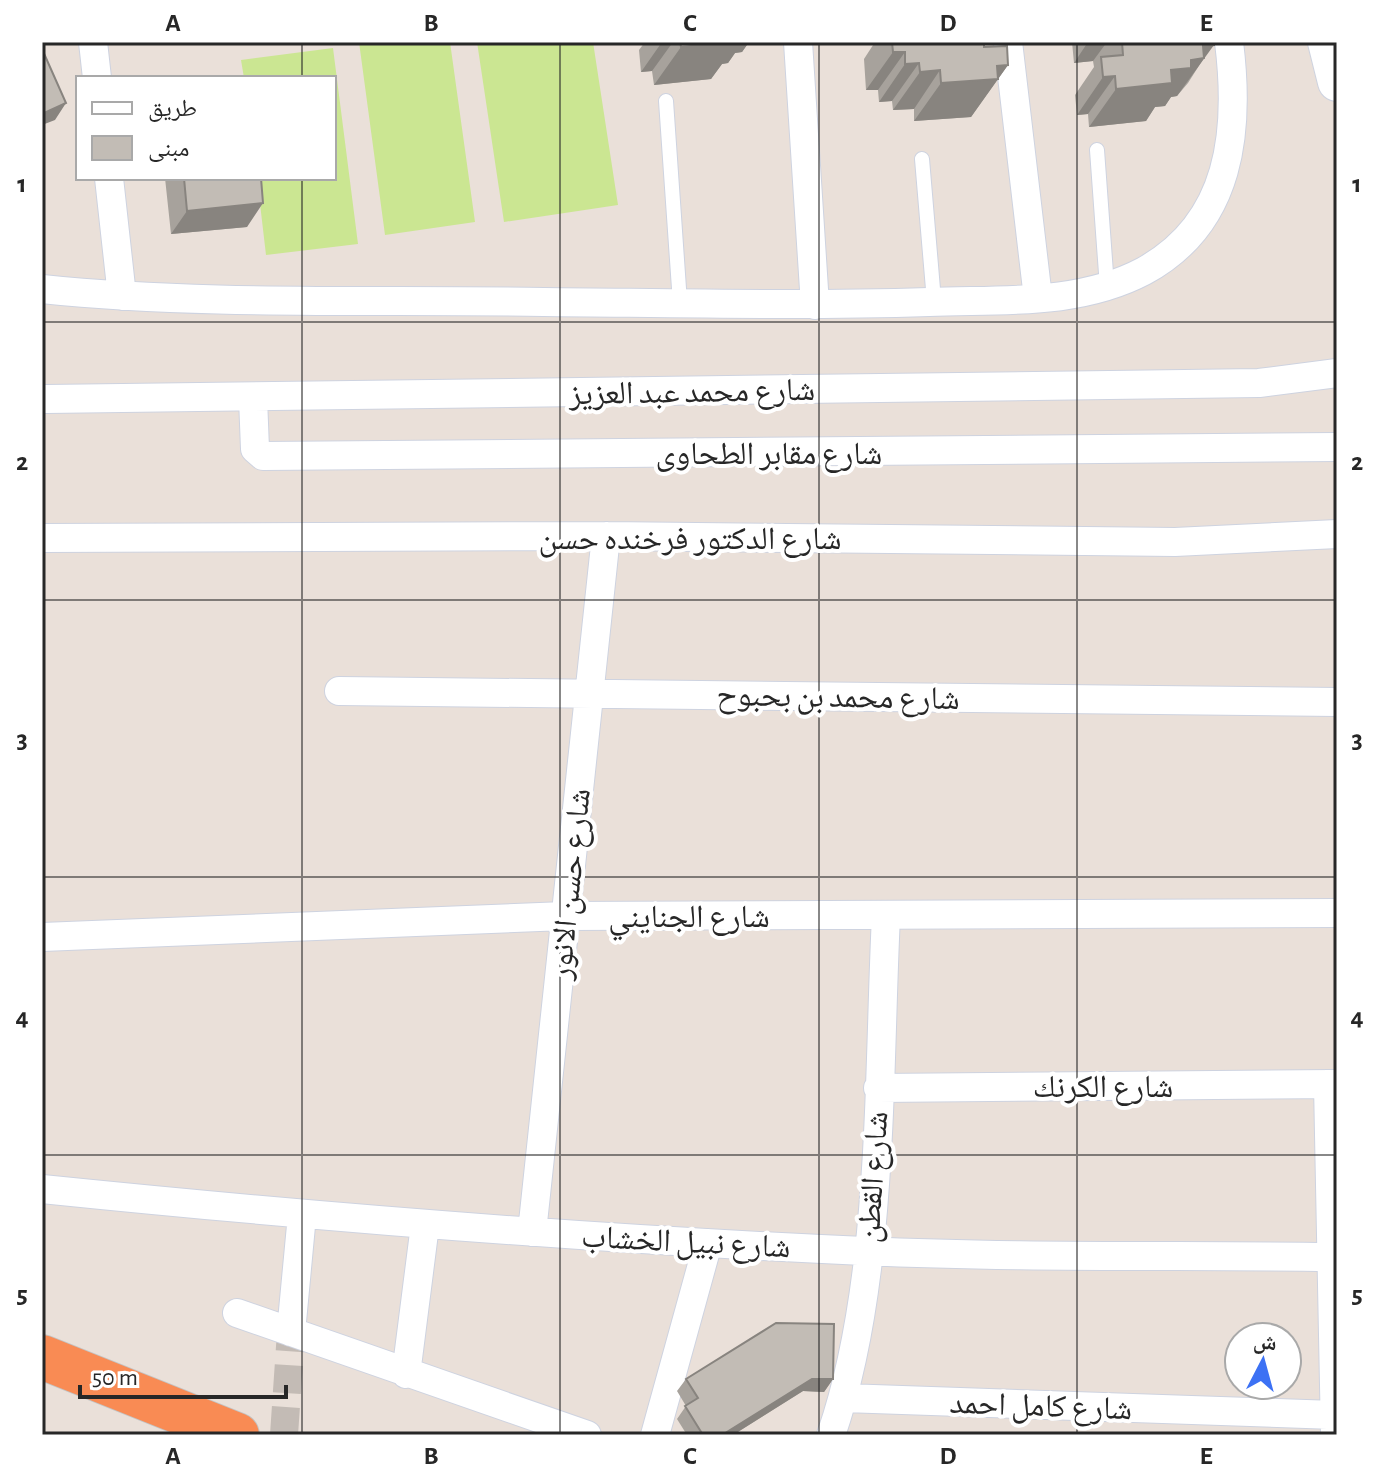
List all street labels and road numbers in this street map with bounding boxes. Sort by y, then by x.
street label: شارع محمد عبد العزيز [568,374,815,413]
street label: شارع مقابر الطحاوى [656,438,882,473]
street label: شارع الدكتور فرخنده حسن [539,523,841,558]
street label: شارع محمد بن بحبوح [716,679,960,718]
street label: شارع حسن الانور [544,787,599,983]
street label: شارع الجنايني [608,901,770,941]
street label: شارع الكرنك [1033,1071,1173,1106]
street label: شارع القطن [852,1110,897,1244]
street label: شارع نبيل الخشاب [580,1221,791,1266]
street label: شارع كامل احمد [949,1387,1133,1428]

